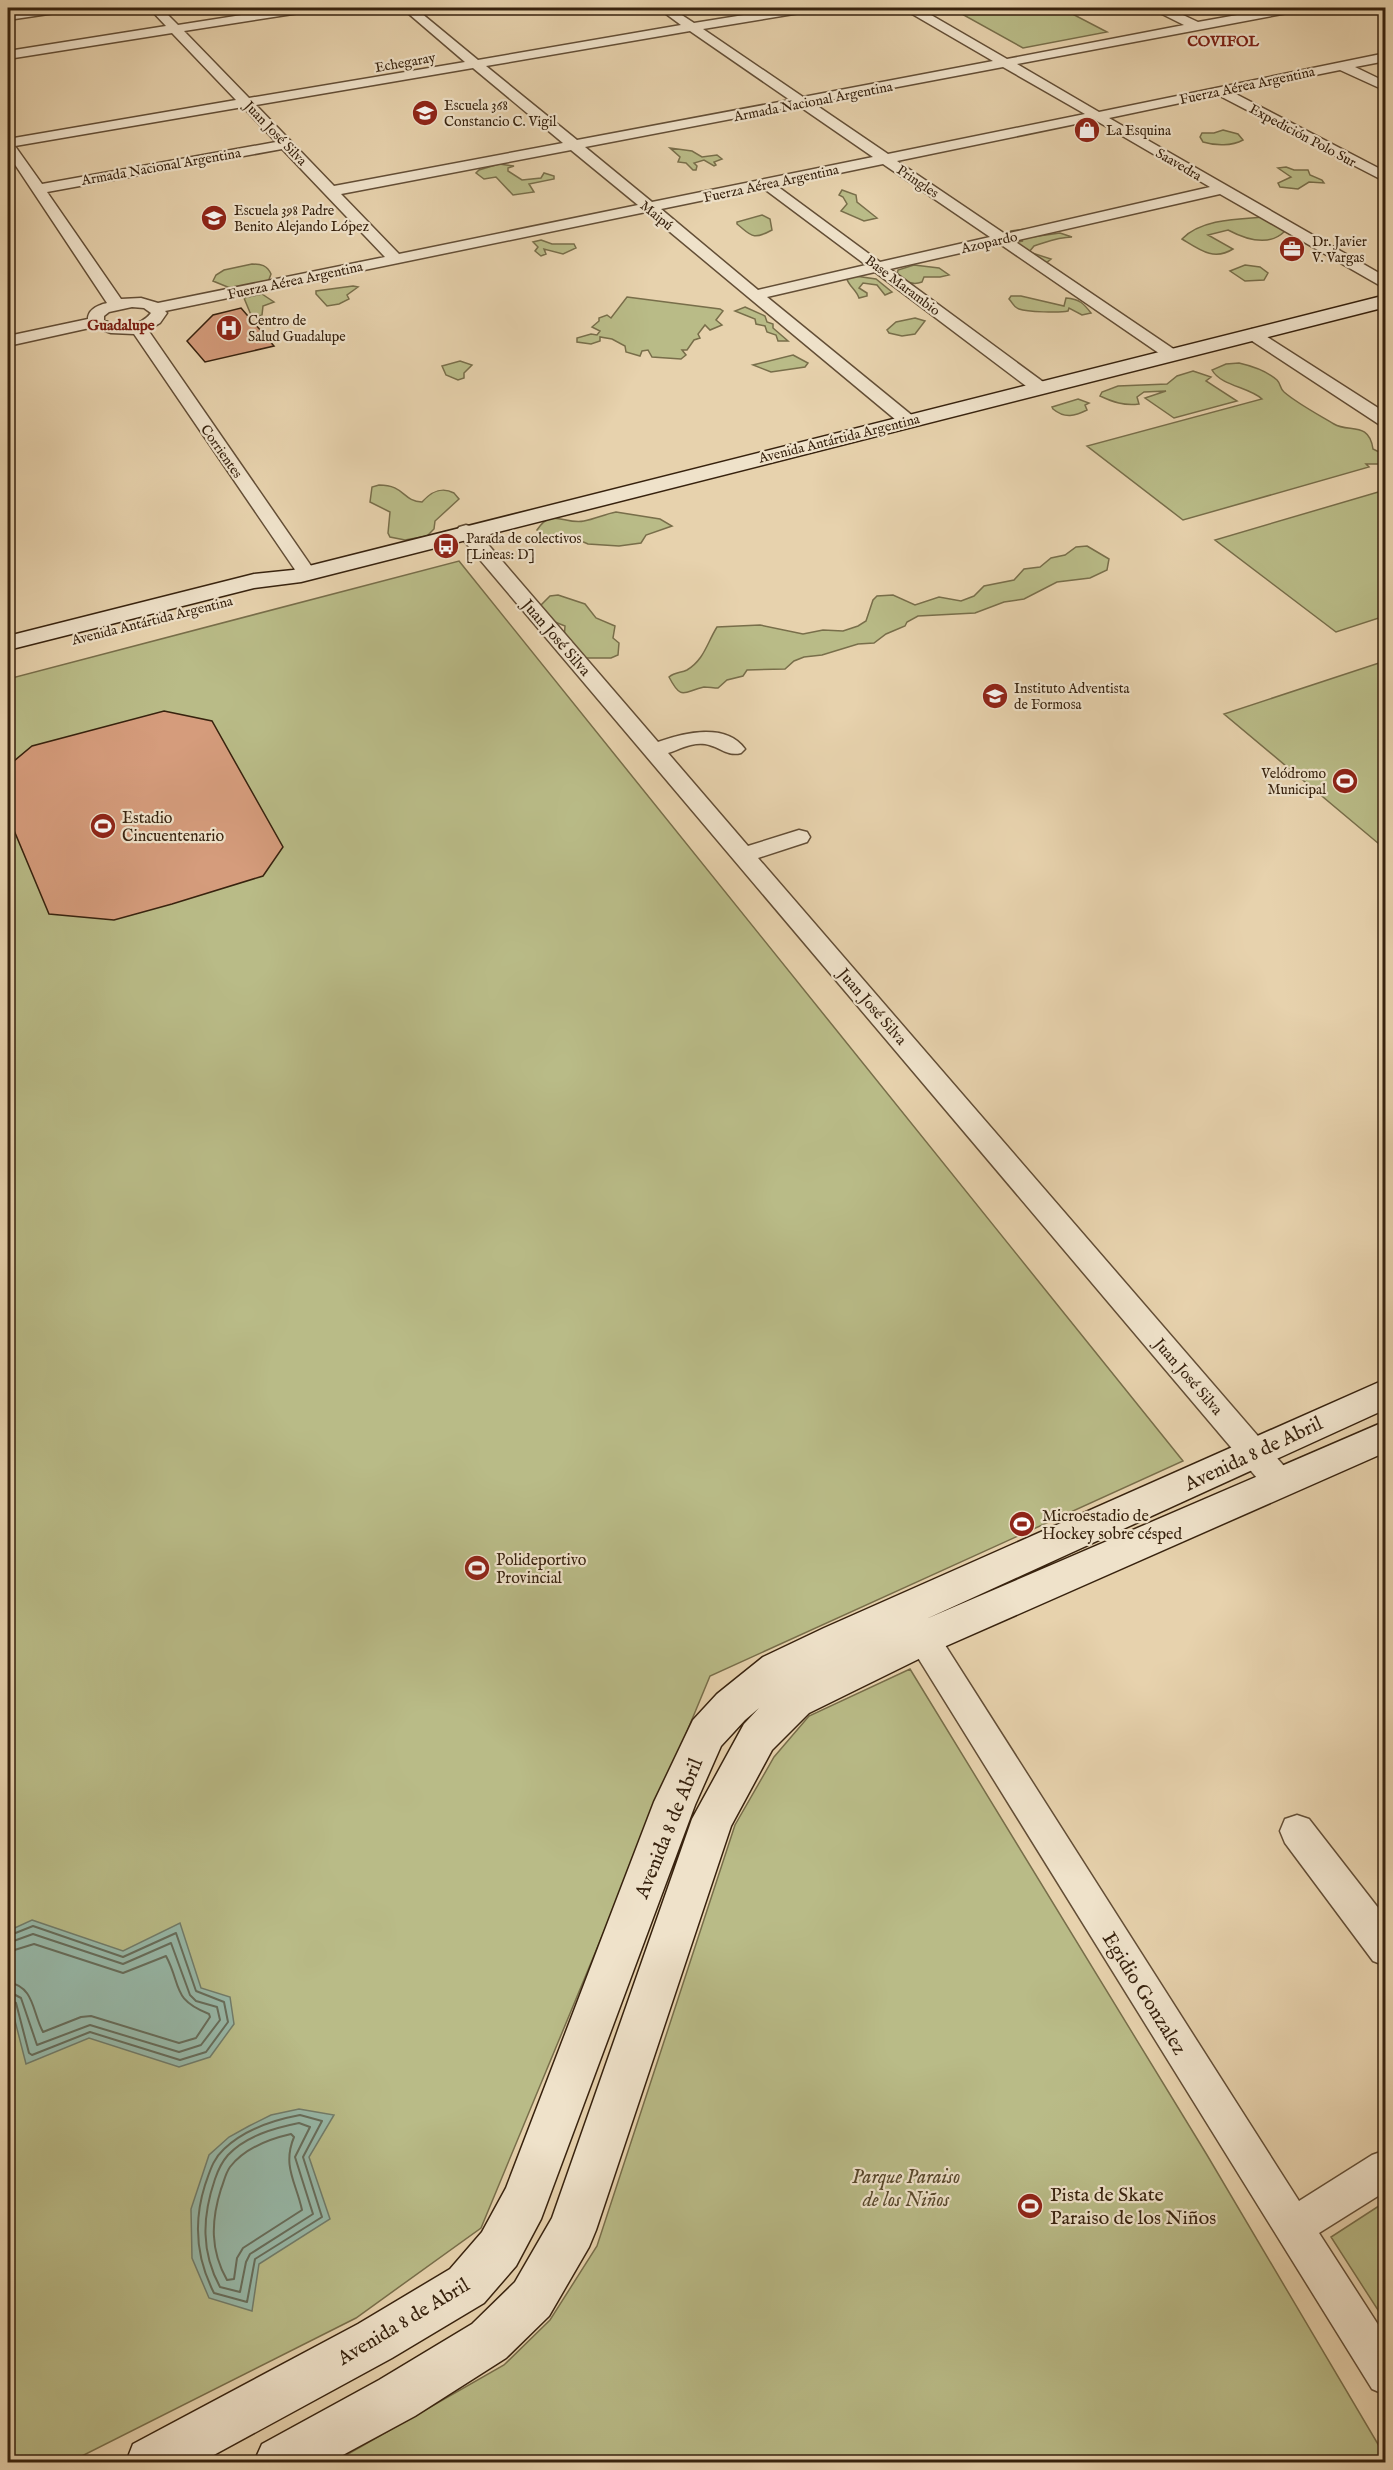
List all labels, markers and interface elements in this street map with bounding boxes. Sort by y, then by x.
district label: COVIFOL [1187,32,1259,51]
street label: Echegaray [374,49,437,77]
street label: Fuerza Aérea Argentina [1178,63,1317,109]
street label: Armada Nacional Argentina [731,78,895,126]
street label: Juan José Silva [239,96,311,171]
place label: Escuela 368 Constancio C. Vigil [444,97,557,131]
school or university icon: Escuela 368 Constancio C. Vigil [410,98,440,128]
street label: Expedición Polo Sur [1246,100,1359,172]
shop icon: La Esquina [1072,115,1102,145]
place label: La Esquina [1106,122,1172,140]
street label: Armada Nacional Argentina [79,144,243,190]
street label: Saavedra [1152,144,1206,186]
street label: Fuerza Aérea Argentina [702,161,841,207]
street label: Pringles [893,161,942,203]
street label: Maipú [636,197,677,235]
place label: Escuela 398 Padre Benito Alejando López [234,202,369,236]
school or university icon: Escuela 398 Padre Benito Alejando López [199,203,229,233]
street label: Azopardo [958,228,1020,258]
place label: Dr. Javier V. Vargas [1311,233,1367,267]
office icon: Dr. Javier V. Vargas [1277,234,1307,264]
street label: Base Marambio [861,252,944,320]
street label: Fuerza Aérea Argentina [226,258,365,304]
place label: Centro de Salud Guadalupe [248,312,346,346]
hospital icon: Centro de Salud Guadalupe [214,313,244,343]
district label: Guadalupe [87,316,155,335]
street label: Avenida Antártida Argentina [756,410,923,468]
street label: Corrientes [196,421,246,482]
place label: Parada de colectivos [Lineas: D] [466,530,582,564]
bus stop icon: Parada de colectivos [Lineas: D] [431,531,461,561]
street label: Avenida Antártida Argentina [69,592,236,650]
street label: Juan José Silva [515,594,594,681]
place label: Instituto Adventista de Formosa [1014,680,1130,714]
school or university icon: Instituto Adventista de Formosa [980,681,1010,711]
place label: Velódromo Municipal [1260,765,1326,799]
sports icon: Velódromo Municipal [1330,766,1360,796]
place label: Estadio Cincuentenario [122,809,225,847]
sports icon: Estadio Cincuentenario [88,811,118,841]
street label: Juan José Silva [831,963,910,1050]
street label: Juan José Silva [1147,1333,1226,1420]
street label: Avenida 8 de Abril [1180,1411,1327,1498]
place label: Microestadio de Hockey sobre césped [1042,1507,1182,1545]
sports icon: Microestadio de Hockey sobre césped [1007,1509,1037,1539]
place label: Polideportivo Provincial [496,1551,587,1589]
sports icon: Polideportivo Provincial [462,1553,492,1583]
street label: Avenida 8 de Abril [629,1754,709,1903]
street label: Egidio Gonzalez [1096,1928,1191,2060]
park label: Parque Paraiso de los Niños [852,2165,960,2213]
place label: Pista de Skate Paraiso de los Niños [1050,2183,1216,2231]
sports icon: Pista de Skate Paraiso de los Niños [1015,2191,1045,2221]
street label: Avenida 8 de Abril [332,2273,475,2372]

